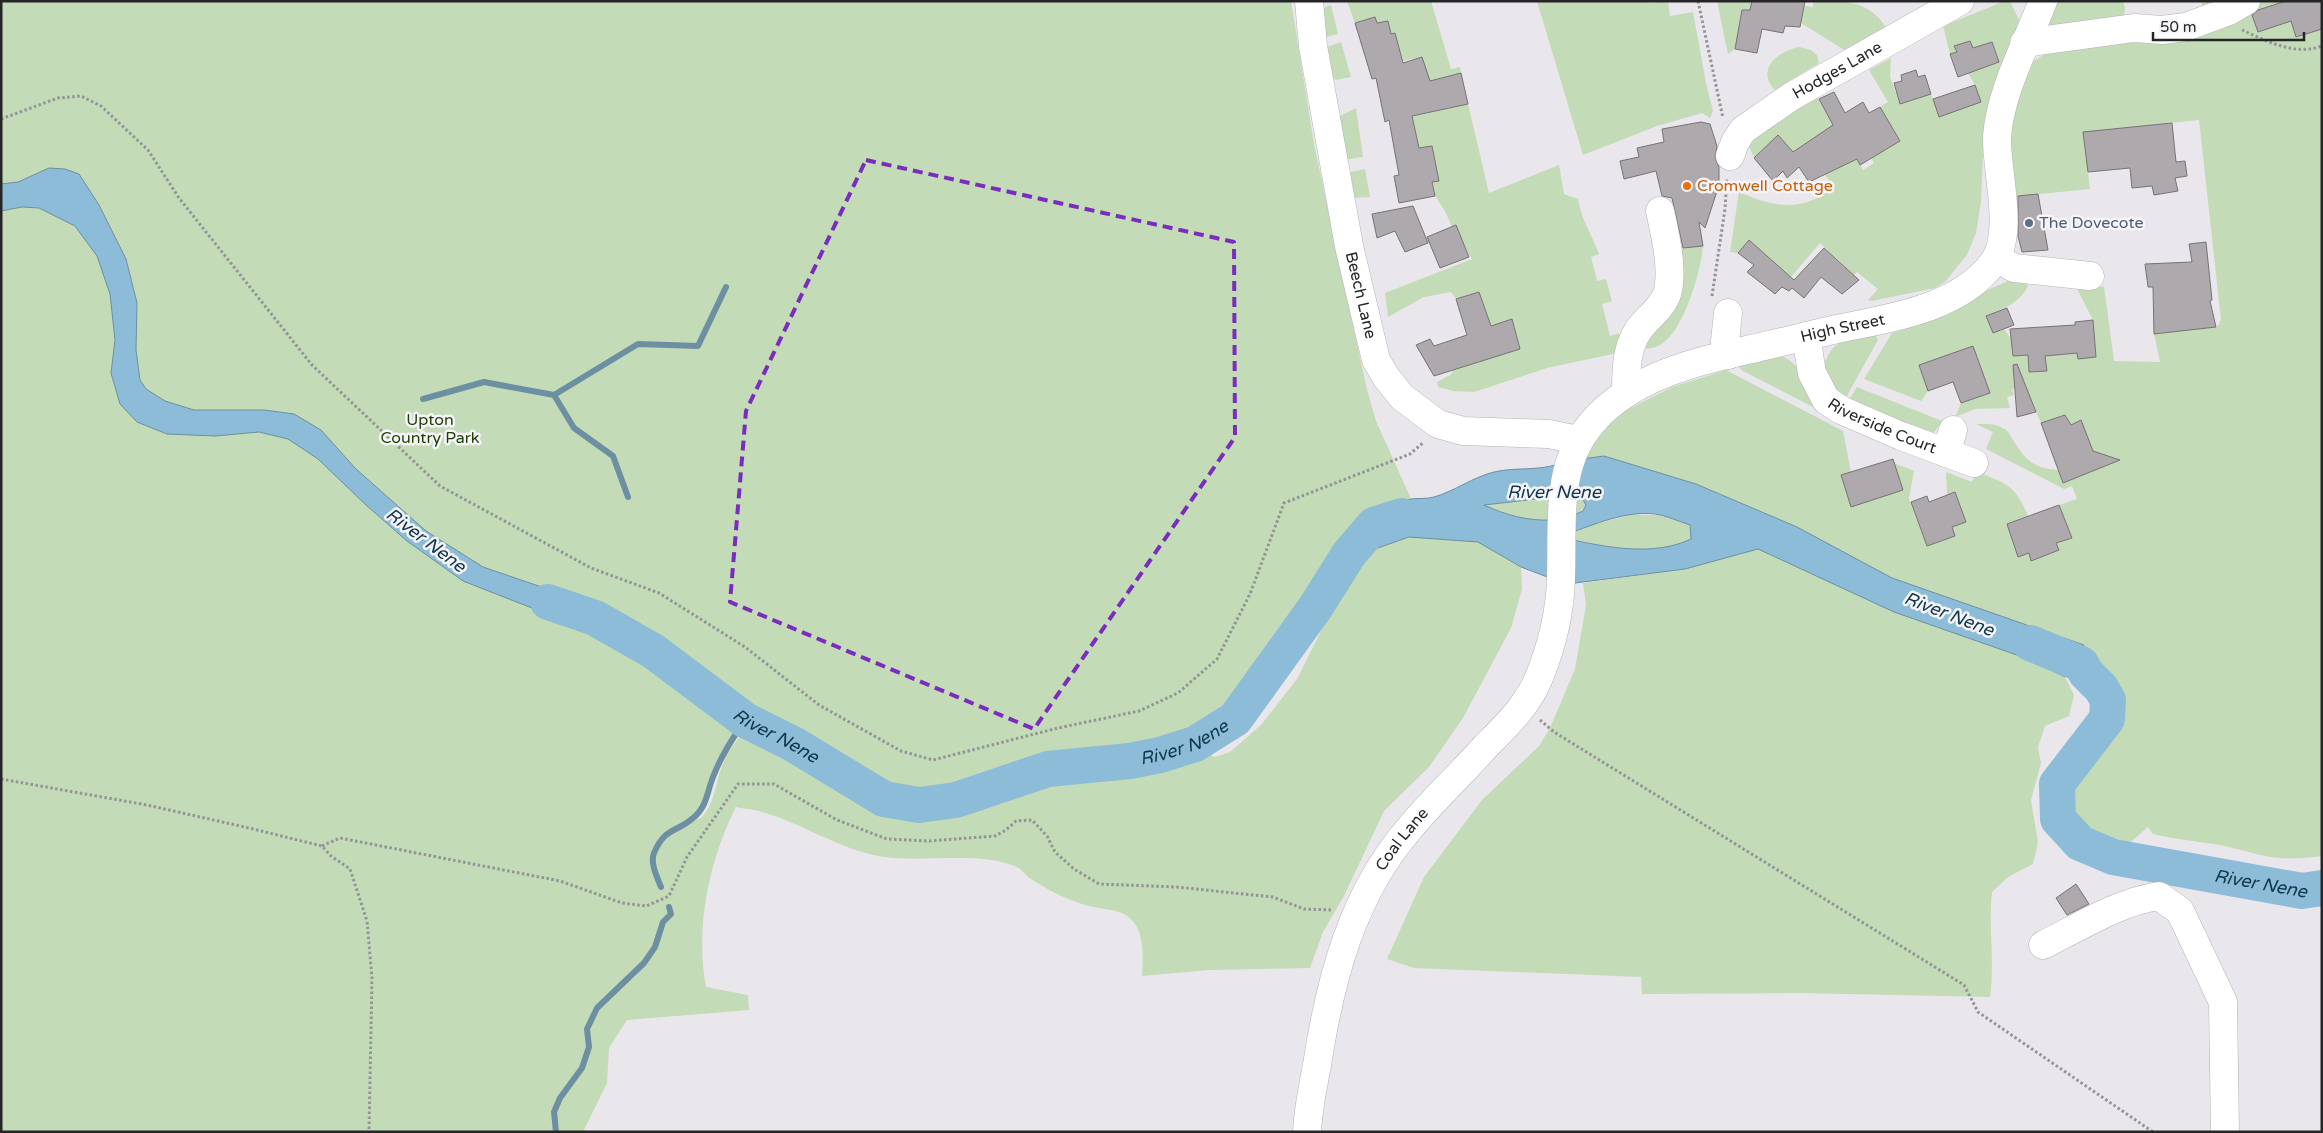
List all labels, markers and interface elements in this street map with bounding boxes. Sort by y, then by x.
scale bar [2153,10,2304,42]
text: 50 m [2160,18,2197,36]
street label: Hodges Lane [1789,37,1886,104]
place label: Cromwell Cottage [1697,176,1833,196]
marker: Cromwell Cottage [1681,180,1693,192]
place label: The Dovecote [2039,213,2144,233]
marker: The Dovecote [2023,217,2035,229]
street label: Beech Lane [1341,250,1381,341]
street label: High Street [1799,309,1887,347]
street label: Riverside Court [1824,394,1939,458]
park label: Upton Country Park [380,410,480,448]
water label: River Nene [1507,481,1602,503]
water label: River Nene [382,503,471,578]
water label: River Nene [1901,587,1998,641]
water label: River Nene [728,704,823,768]
water label: River Nene [1138,715,1233,770]
street label: Coal Lane [1371,804,1433,875]
water label: River Nene [2212,864,2310,903]

